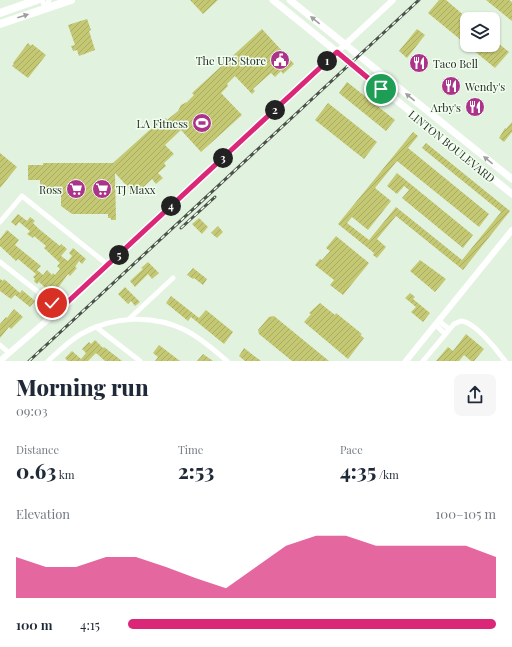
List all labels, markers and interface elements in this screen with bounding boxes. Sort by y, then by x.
map controls [460,12,500,52]
button: layers [460,12,500,52]
one-way arrow [17,13,29,19]
one-way arrow [310,16,321,25]
public building icon: The UPS Store [269,49,291,71]
pin: 1 [317,51,337,71]
restaurant icon: Taco Bell [408,52,430,74]
place label: The UPS Store [196,53,266,68]
text: 1 [325,53,329,68]
place label: Taco Bell [433,56,478,71]
pin [364,72,398,106]
restaurant icon: Wendy's [440,75,462,97]
icon: arrive [370,78,392,100]
place label: Wendy's [464,79,505,94]
one-way arrow [404,92,415,101]
restaurant icon: Arby's [464,96,486,118]
pin: 2 [265,100,285,120]
place label: Arby's [430,100,461,115]
text: 2 [272,102,278,117]
street label: LINTON BOULEVARD [406,107,498,186]
sports icon: LA Fitness [191,112,213,134]
place label: LA Fitness [137,116,188,131]
pin: 3 [213,148,233,168]
text: 3 [220,150,226,165]
one-way arrow [483,156,494,165]
supermarket icon: Ross [65,178,87,200]
supermarket icon: TJ Maxx [91,178,113,200]
place label: Ross [39,182,62,197]
place label: TJ Maxx [116,182,156,197]
pin: 4 [161,196,181,216]
text: 4 [168,198,174,213]
pin: 5 [109,245,129,265]
text: 5 [116,247,122,262]
pin [35,286,69,320]
icon: check [41,292,63,314]
text: Morning run [16,372,149,402]
button: share [454,374,496,416]
text: 09:03 [16,402,48,419]
text: Distance [16,442,59,457]
text: Time [178,442,203,457]
text: Pace [340,442,363,457]
text: 0.63 [16,457,56,484]
text: 2:53 [178,457,214,484]
text: 4:35 [340,457,376,484]
text: km [56,467,74,482]
text: /km [376,467,399,482]
text: Elevation [16,505,70,522]
text: 100–105 m [436,505,496,522]
text: 100 m [16,616,53,633]
text: 4:15 [80,616,100,633]

